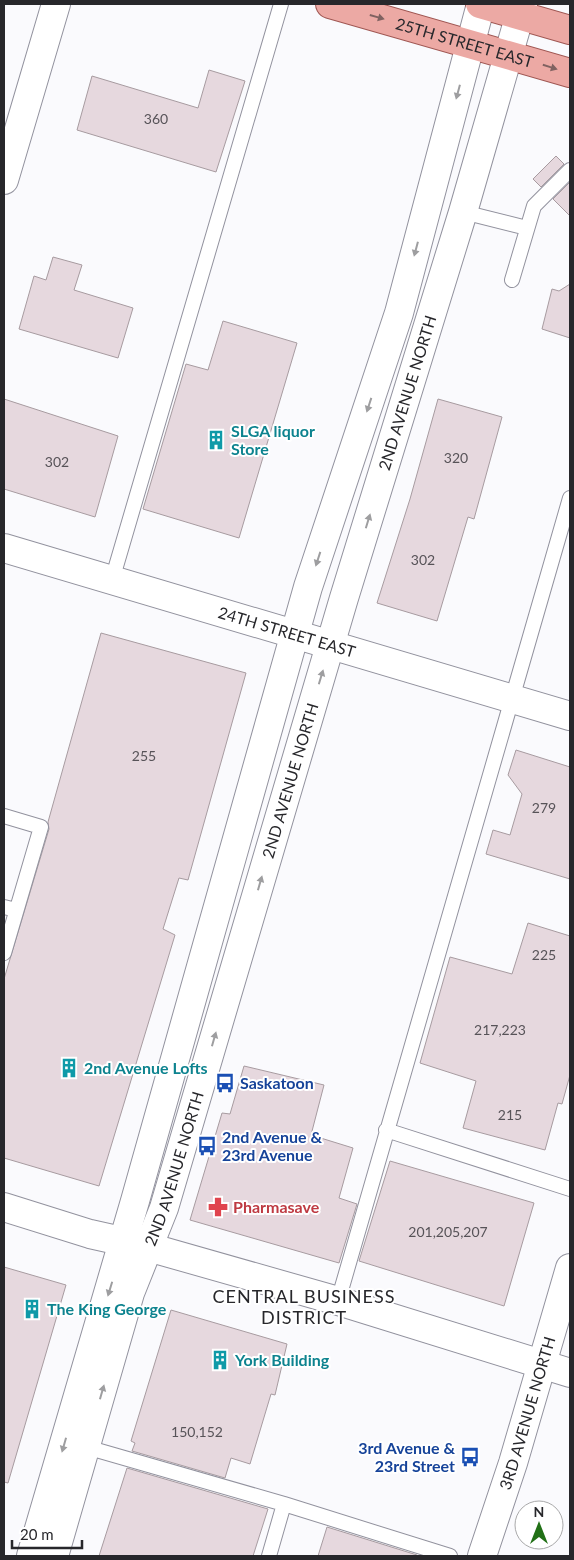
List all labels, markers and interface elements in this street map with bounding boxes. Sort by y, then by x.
one-way arrow [369,13,385,21]
street label: 25TH STREET EAST [394,13,536,71]
one-way arrow [542,64,557,72]
one-way arrow [454,85,462,100]
house number: 360 [144,110,168,127]
one-way arrow [411,242,419,257]
street label: 2ND AVENUE NORTH [374,313,440,472]
one-way arrow [365,397,372,412]
place label: SLGA liquor Store [231,421,315,458]
building icon: SLGA liquor Store [205,429,227,451]
house number: 320 [444,449,468,466]
house number: 302 [45,453,69,470]
one-way arrow [364,514,372,529]
house number: 302 [411,551,435,568]
one-way arrow [313,552,321,567]
street label: 24TH STREET EAST [216,602,358,661]
one-way arrow [317,669,325,684]
street label: 2ND AVENUE NORTH [258,700,322,860]
house number: 255 [132,747,156,764]
house number: 279 [532,799,556,816]
one-way arrow [256,876,264,891]
house number: 225 [532,946,556,963]
house number: 217,223 [474,1021,526,1038]
one-way arrow [210,1031,218,1046]
building icon: 2nd Avenue Lofts [58,1057,80,1079]
place label: 2nd Avenue Lofts [84,1058,208,1077]
bus stop icon: Saskatoon [214,1072,236,1094]
place label: Saskatoon [240,1073,314,1092]
street label: 2ND AVENUE NORTH [140,1089,207,1248]
house number: 215 [498,1106,522,1123]
place label: 2nd Avenue & 23rd Avenue [222,1127,322,1164]
bus stop icon: 2nd Avenue & 23rd Avenue [196,1135,218,1157]
pharmacy icon: Pharmasave [207,1196,229,1218]
place label: Pharmasave [233,1197,320,1216]
house number: 201,205,207 [408,1223,488,1240]
one-way arrow [105,1282,113,1297]
district label: CENTRAL BUSINESS DISTRICT [213,1285,395,1328]
building icon: The King George [21,1298,43,1320]
place label: The King George [47,1299,167,1318]
street label: 3RD AVENUE NORTH [495,1334,559,1492]
building icon: York Building [209,1349,231,1371]
place label: York Building [234,1350,330,1369]
one-way arrow [98,1384,106,1399]
house number: 150,152 [171,1423,223,1440]
one-way arrow [59,1438,67,1453]
place label: 3rd Avenue & 23rd Street [358,1438,455,1475]
bus stop icon: 3rd Avenue & 23rd Street [459,1446,481,1468]
north arrow [514,1500,564,1550]
text: N [534,1503,544,1520]
scale bar [12,1518,82,1550]
text: 20 m [20,1525,54,1543]

